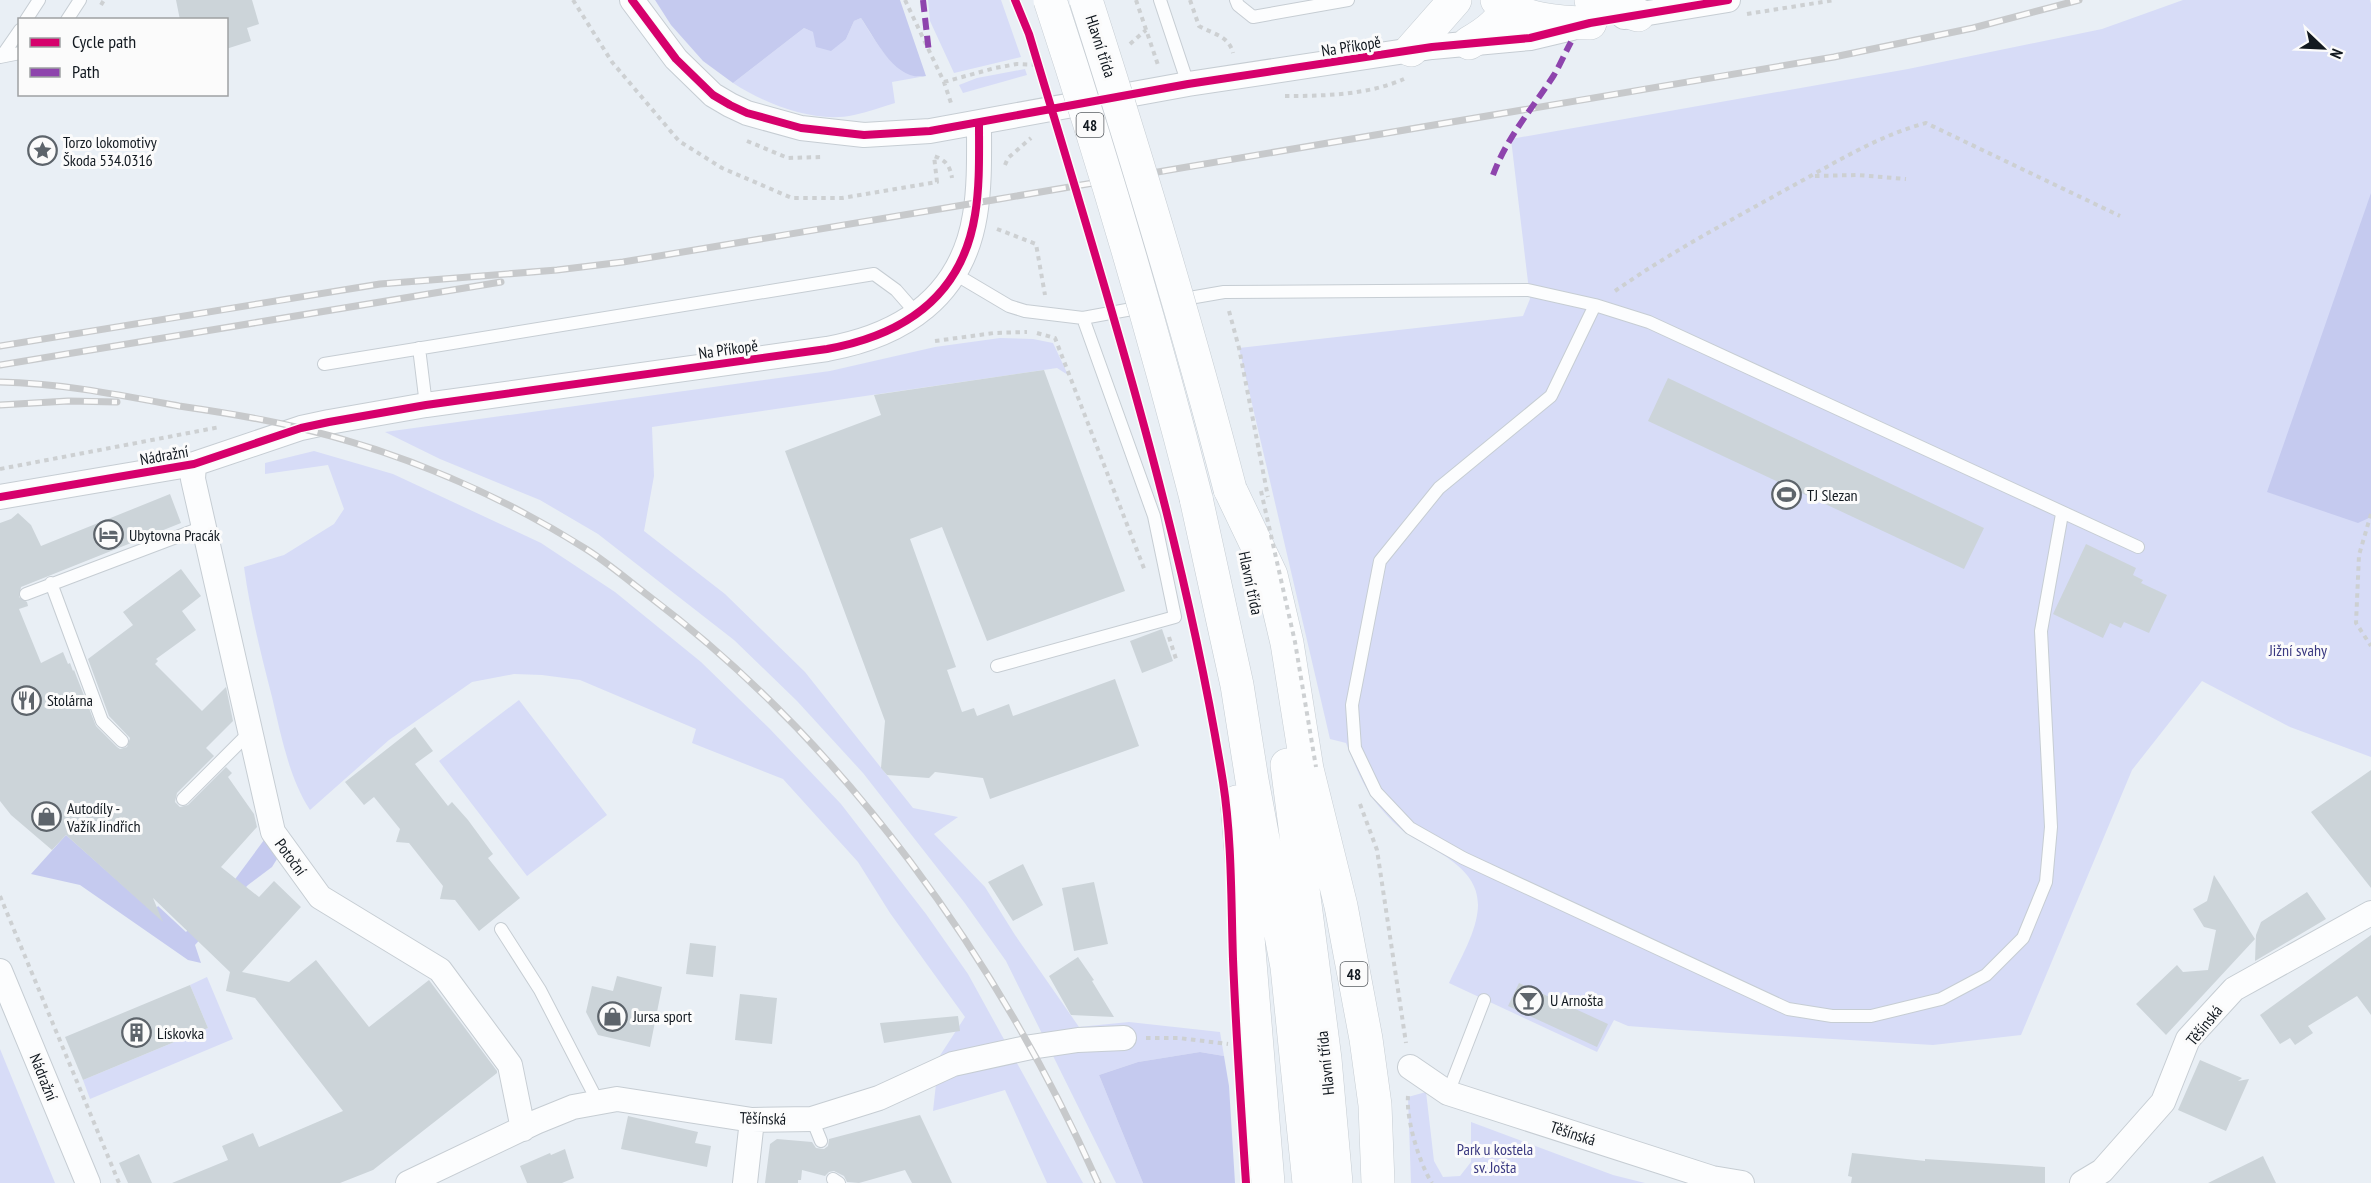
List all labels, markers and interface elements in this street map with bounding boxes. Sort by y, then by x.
street label: Hlavní třída [1082,12,1120,80]
legend [18,18,228,96]
north arrow [2293,18,2353,78]
text: Cycle path [72,30,136,53]
street label: Na Příkopě [1320,31,1382,61]
text: N [2326,46,2348,62]
text: Path [72,60,100,83]
road number: 48 [1076,113,1104,137]
place label: Torzo lokomotivy Škoda 534.0316 [63,132,157,170]
place icon: Torzo lokomotivy Škoda 534.0316 [26,135,58,167]
street label: Na Příkopě [697,335,759,363]
street label: Nádražní [138,441,190,469]
sports icon: TJ Slezan [1770,479,1802,511]
place label: TJ Slezan [1807,485,1858,505]
hotel icon: Ubytovna Pracák [92,519,124,551]
place label: Ubytovna Pracák [129,525,221,545]
street label: Hlavní třída [1235,549,1267,617]
park label: Jižní svahy [2268,640,2327,660]
restaurant icon: Stolárna [10,684,42,716]
place label: Stolárna [47,690,93,710]
place label: Autodíly - Važík Jindřich [66,798,140,836]
shop icon: Autodíly - Važík Jindřich [30,801,62,833]
street label: Potoční [271,835,311,880]
road number: 48 [1340,962,1368,986]
bar icon: U Arnošta [1513,984,1545,1016]
place label: U Arnošta [1550,990,1603,1010]
shop icon: Jursa sport [596,1000,628,1032]
street label: Těšínská [2182,1001,2226,1049]
place label: Jursa sport [632,1006,692,1026]
building icon: Lískovka [120,1017,152,1049]
place label: Lískovka [157,1023,204,1043]
street label: Hlavní třída [1312,1030,1338,1096]
street label: Nádražní [26,1051,63,1104]
street label: Těšínská [739,1107,787,1129]
street label: Těšínská [1548,1116,1598,1150]
park label: Park u kostela sv. Jošta [1457,1139,1533,1177]

